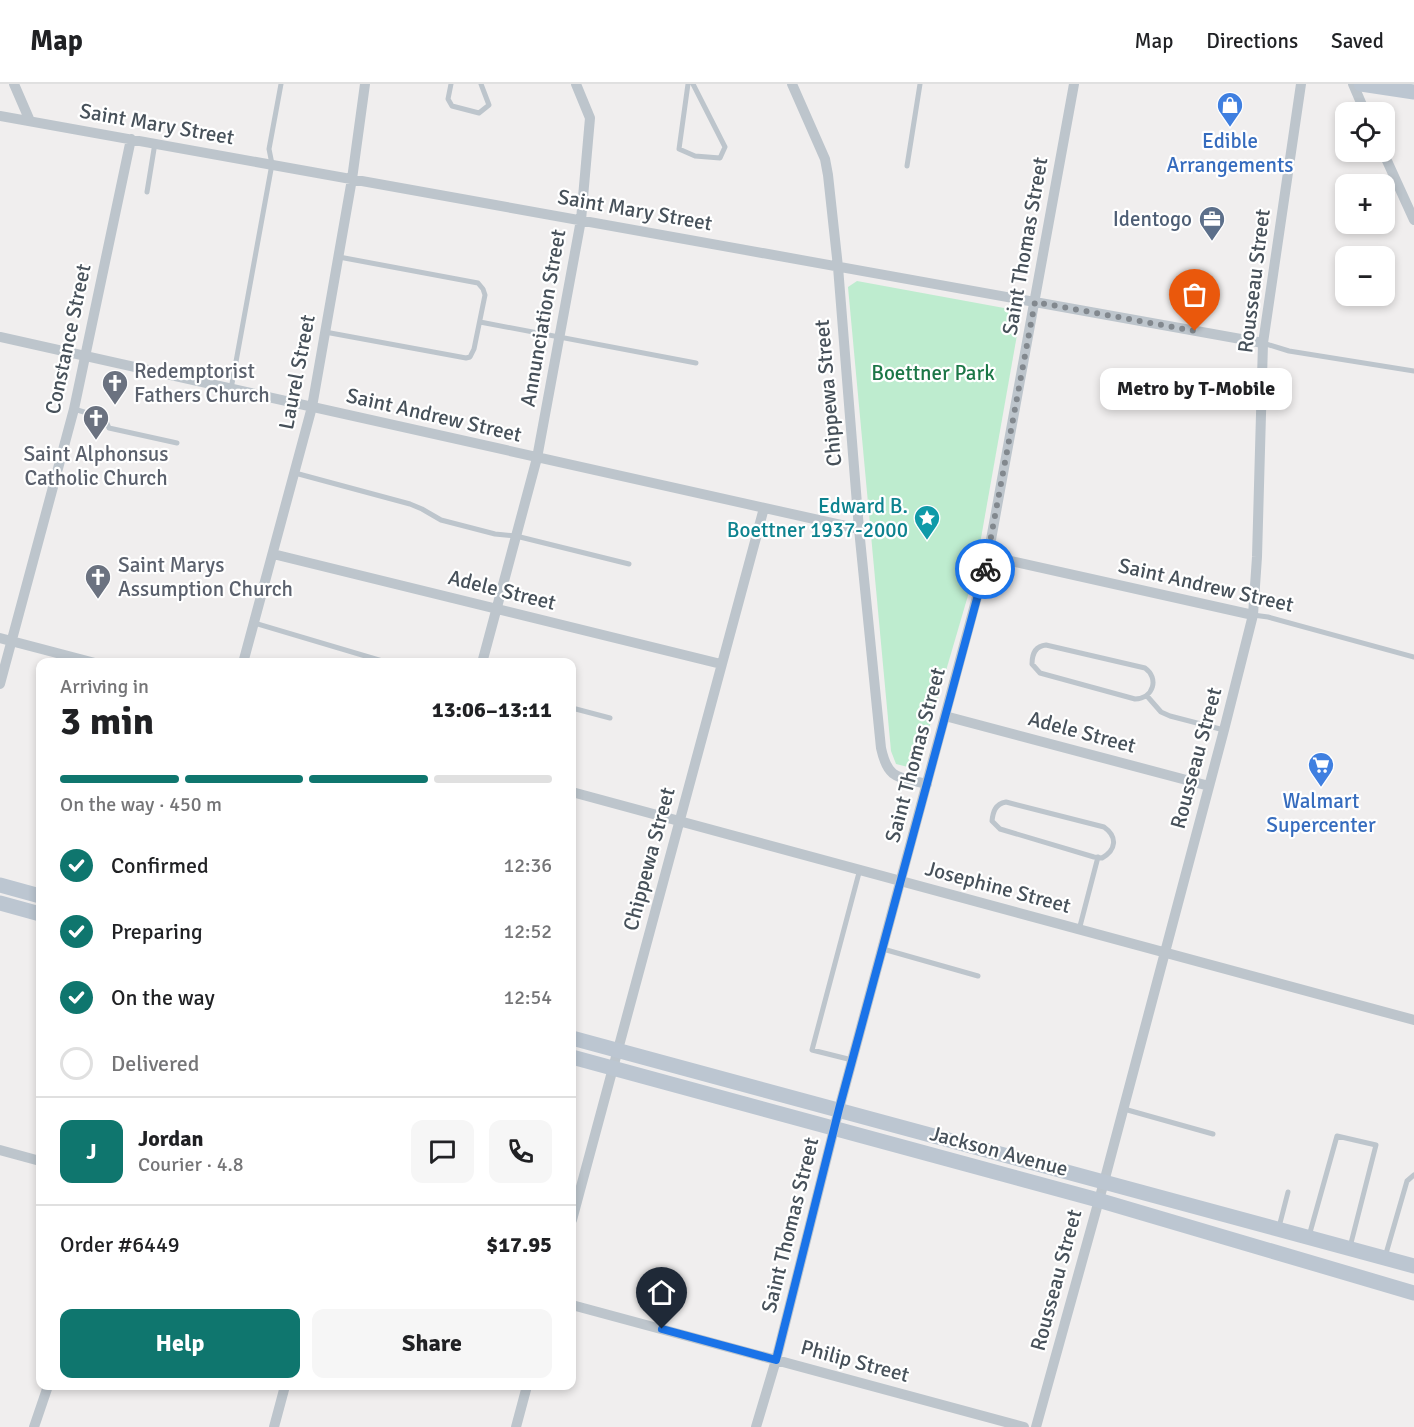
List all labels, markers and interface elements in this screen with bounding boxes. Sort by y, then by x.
text: Map [30,24,83,58]
text: Map [1135,28,1173,54]
text: Directions [1206,28,1298,54]
text: Saved [1331,28,1384,54]
shop icon: Edible Arrangements [1215,90,1245,128]
street label: Saint Mary Street [78,98,236,150]
map controls [1335,102,1395,306]
button: locate [1335,102,1395,162]
place label: Edible Arrangements [1166,128,1294,178]
street label: Saint Thomas Street [997,155,1053,337]
button: + [1335,174,1395,234]
street label: Saint Mary Street [556,184,714,236]
office icon: Identogo [1197,204,1227,242]
place label: Identogo [1113,206,1192,232]
street label: Rousseau Street [1232,207,1276,355]
street label: Annunciation Street [515,227,571,409]
button: − [1335,246,1395,306]
street label: Constance Street [39,261,97,417]
pin [1169,269,1220,331]
icon: bag [1178,278,1211,311]
street label: Laurel Street [273,312,321,432]
street label: Chippewa Street [809,319,847,467]
place label: Redemptorist Fathers Church [134,358,270,408]
park label: Boettner Park [871,360,995,386]
callout: Metro by T-Mobile [1099,367,1291,409]
church icon: Redemptorist Fathers Church [100,368,130,406]
text: Metro by T-Mobile [1117,376,1275,401]
street label: Saint Andrew Street [344,382,524,448]
church icon: Saint Alphonsus Catholic Church [81,403,111,441]
place label: Saint Alphonsus Catholic Church [23,441,169,491]
place label: Edward B. Boettner 1937-2000 [727,493,908,543]
place icon: Edward B. Boettner 1937-2000 [912,503,942,541]
courier [955,539,1015,599]
place label: Saint Marys Assumption Church [118,552,293,602]
street label: Saint Andrew Street [1116,552,1296,618]
icon: bike [969,553,1002,586]
church icon: Saint Marys Assumption Church [83,562,113,600]
street label: Adele Street [445,564,559,616]
street label: Saint Thomas Street [879,665,951,845]
text: Arriving in [60,674,149,699]
street label: Rousseau Street [1165,685,1227,831]
text: 13:06–13:11 [432,696,552,723]
text: 3 min [60,697,154,745]
street label: Adele Street [1025,705,1139,759]
supermarket icon: Walmart Supercenter [1306,750,1336,788]
street label: Chippewa Street [617,785,681,933]
place label: Walmart Supercenter [1266,788,1376,838]
text: On the way · 450 m [60,792,222,817]
icon: check [60,849,93,882]
text: Confirmed [111,852,209,879]
text: 12:36 [503,853,552,878]
street label: Josephine Street [922,855,1074,919]
icon: check [60,915,93,948]
text: Preparing [111,918,203,945]
text: 12:52 [503,919,552,944]
icon: check [60,981,93,1014]
text: On the way [111,984,215,1011]
text: 12:54 [503,985,552,1010]
text: Delivered [111,1050,199,1077]
button: chat [411,1120,474,1183]
button: phone [489,1120,552,1183]
street label: Jackson Avenue [927,1120,1071,1182]
text: Jordan [138,1125,204,1152]
street label: Saint Thomas Street [756,1134,824,1316]
text: J [86,1138,97,1165]
text: Courier · 4.8 [138,1152,244,1177]
street label: Rousseau Street [1025,1207,1087,1353]
text: Order #6449 [60,1231,180,1258]
text: $17.95 [486,1231,552,1258]
pin [636,1267,687,1329]
icon: home [645,1276,678,1309]
button: Help [60,1309,300,1378]
button: Share [312,1309,552,1378]
street label: Philip Street [798,1334,912,1388]

